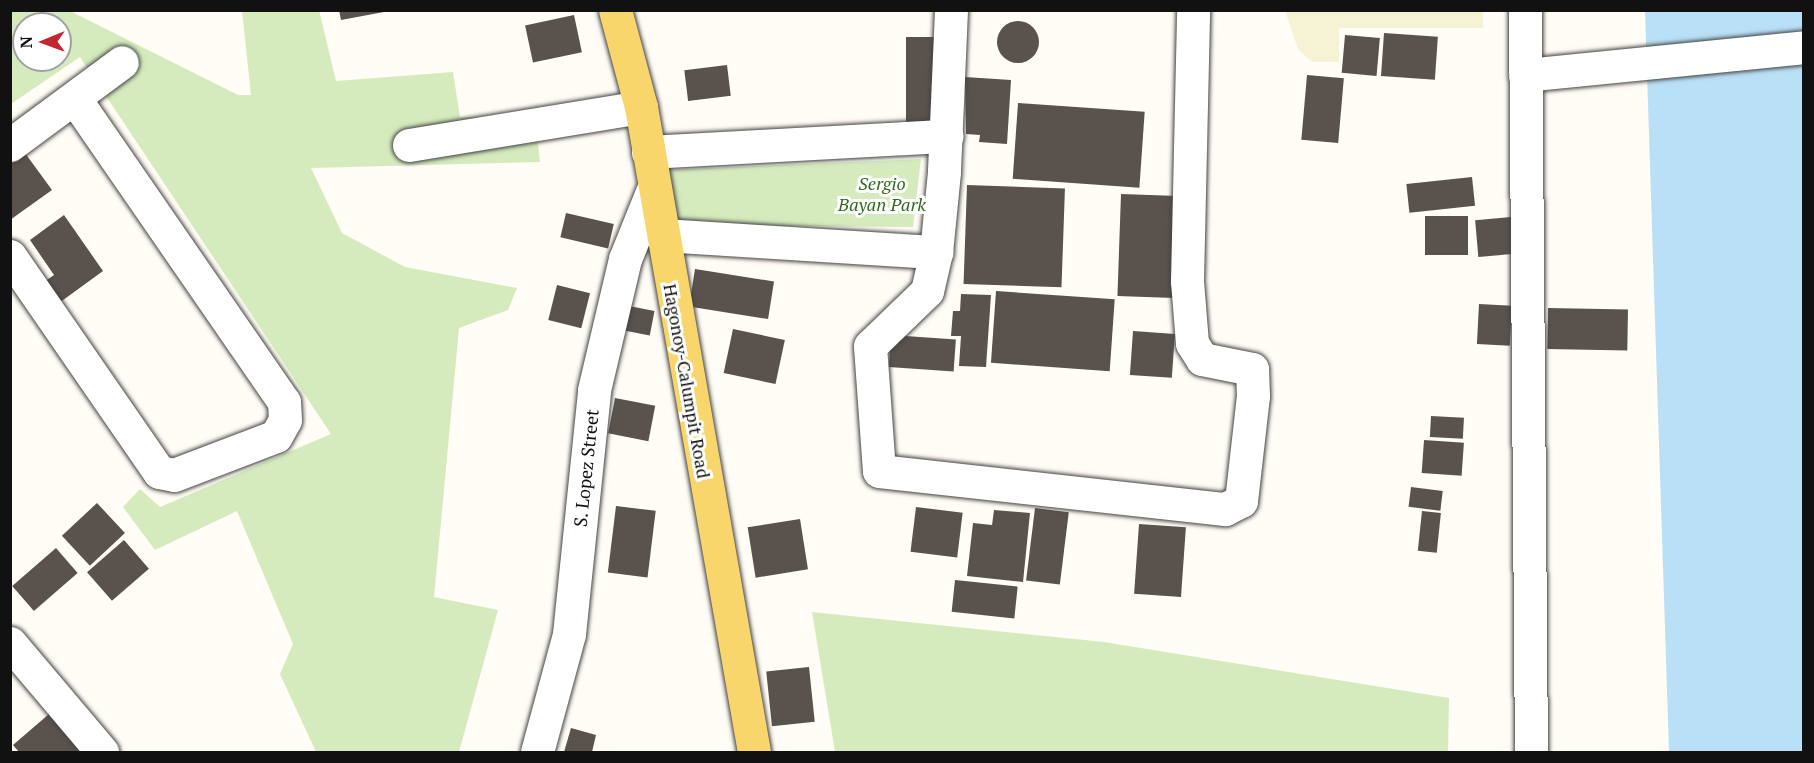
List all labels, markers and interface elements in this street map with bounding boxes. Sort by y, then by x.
north arrow [12,12,72,72]
text: N [15,36,37,49]
park label: Sergio Bayan Park [838,173,926,216]
street label: Hagonoy-Calumpit Road [659,282,715,480]
street label: S. Lopez Street [569,408,603,528]

